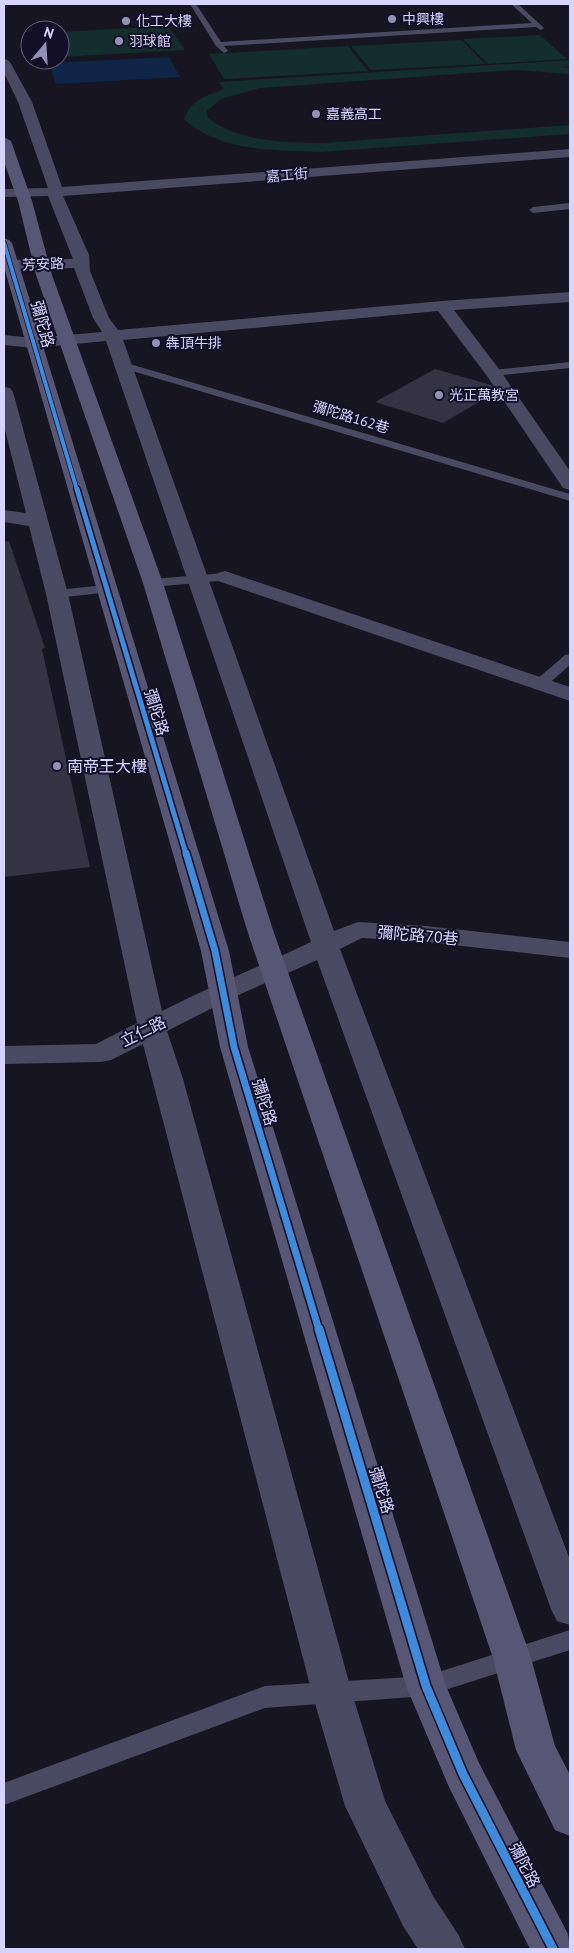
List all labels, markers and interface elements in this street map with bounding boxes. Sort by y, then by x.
place label: 中興樓 [402,10,444,28]
place label: 化工大樓 [136,12,192,30]
marker: 中興樓 [386,13,398,25]
marker: 化工大樓 [120,15,132,27]
north arrow [20,20,70,70]
text: N [42,23,56,43]
place label: 羽球館 [129,32,171,50]
marker: 羽球館 [113,35,125,47]
place label: 嘉義高工 [326,105,382,123]
marker: 嘉義高工 [310,108,322,120]
street label: 嘉工街 [265,164,309,186]
street label: 芳安路 [22,254,64,274]
street label: 彌陀路 [27,298,59,350]
place label: 犇頂牛排 [166,334,222,352]
marker: 犇頂牛排 [150,337,162,349]
place label: 光正萬教宮 [449,386,519,404]
marker: 光正萬教宮 [433,389,445,401]
street label: 彌陀路162巷 [311,397,391,437]
street label: 彌陀路 [140,686,174,738]
place label: 南帝王大樓 [67,756,147,776]
marker: 南帝王大樓 [51,760,63,772]
street label: 彌陀路70巷 [377,921,459,949]
street label: 立仁路 [117,1011,169,1051]
street label: 彌陀路 [248,1076,282,1128]
street label: 彌陀路 [365,1464,399,1516]
street label: 彌陀路 [505,1839,545,1891]

